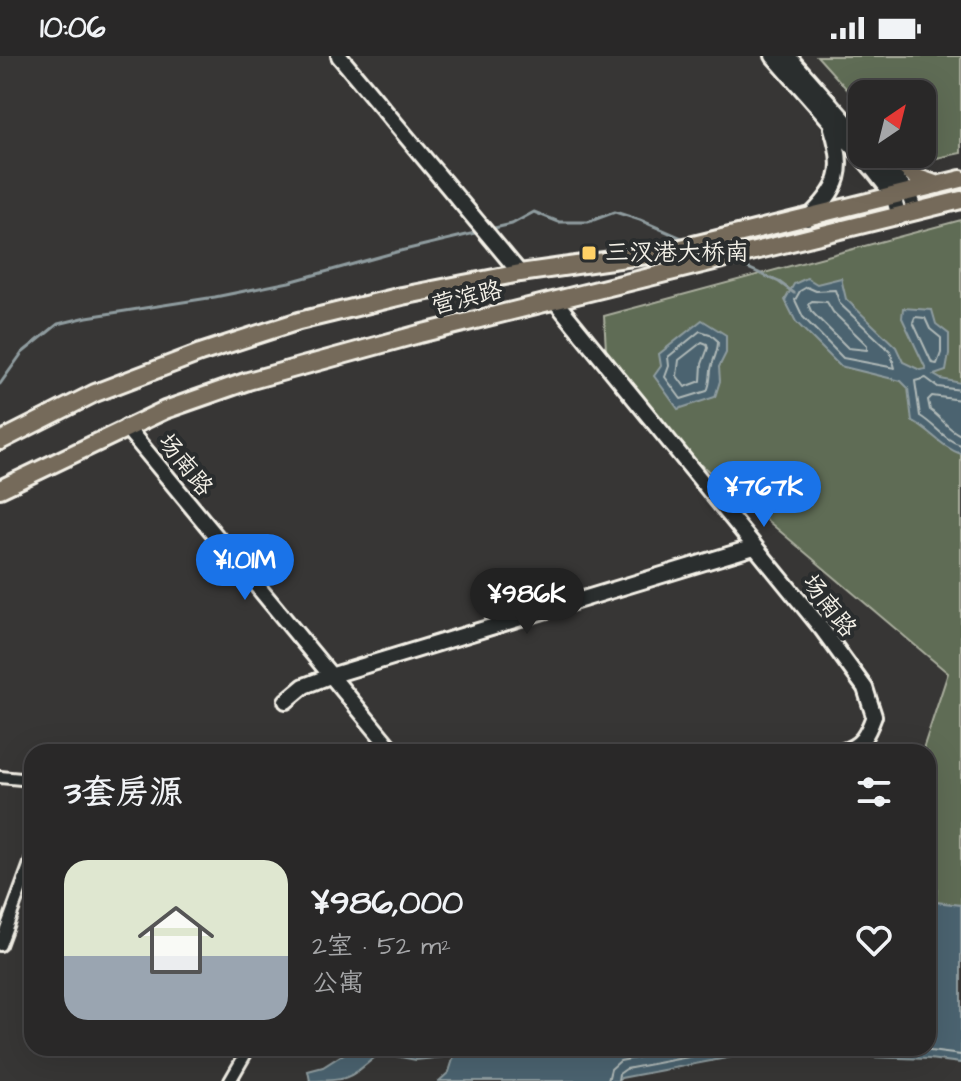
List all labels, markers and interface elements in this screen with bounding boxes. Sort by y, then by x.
text: 10:06 [40,7,106,49]
north arrow [848,80,936,168]
map controls [848,80,936,168]
place label: 三汊港大桥南 [605,236,749,270]
marker: 三汊港大桥南 [580,244,598,262]
street label: 营滨路 [428,273,506,323]
street label: 场南路 [149,426,221,504]
pin: ¥767K [708,461,820,529]
text: ¥767K [725,469,803,505]
pin: ¥1.01M [180,534,310,602]
text: ¥1.01M [214,542,276,578]
street label: 场南路 [793,567,865,645]
pin: ¥986K [471,568,583,636]
text: ¥986K [488,576,566,612]
text: 3套房源 [64,769,183,817]
icon: filters [852,770,896,814]
text: ¥986,000 [312,879,463,927]
icon: home [128,892,224,988]
icon: heart [852,918,896,962]
text: 2室 · 52 m² [312,928,451,964]
text: 公寓 [312,965,364,1001]

